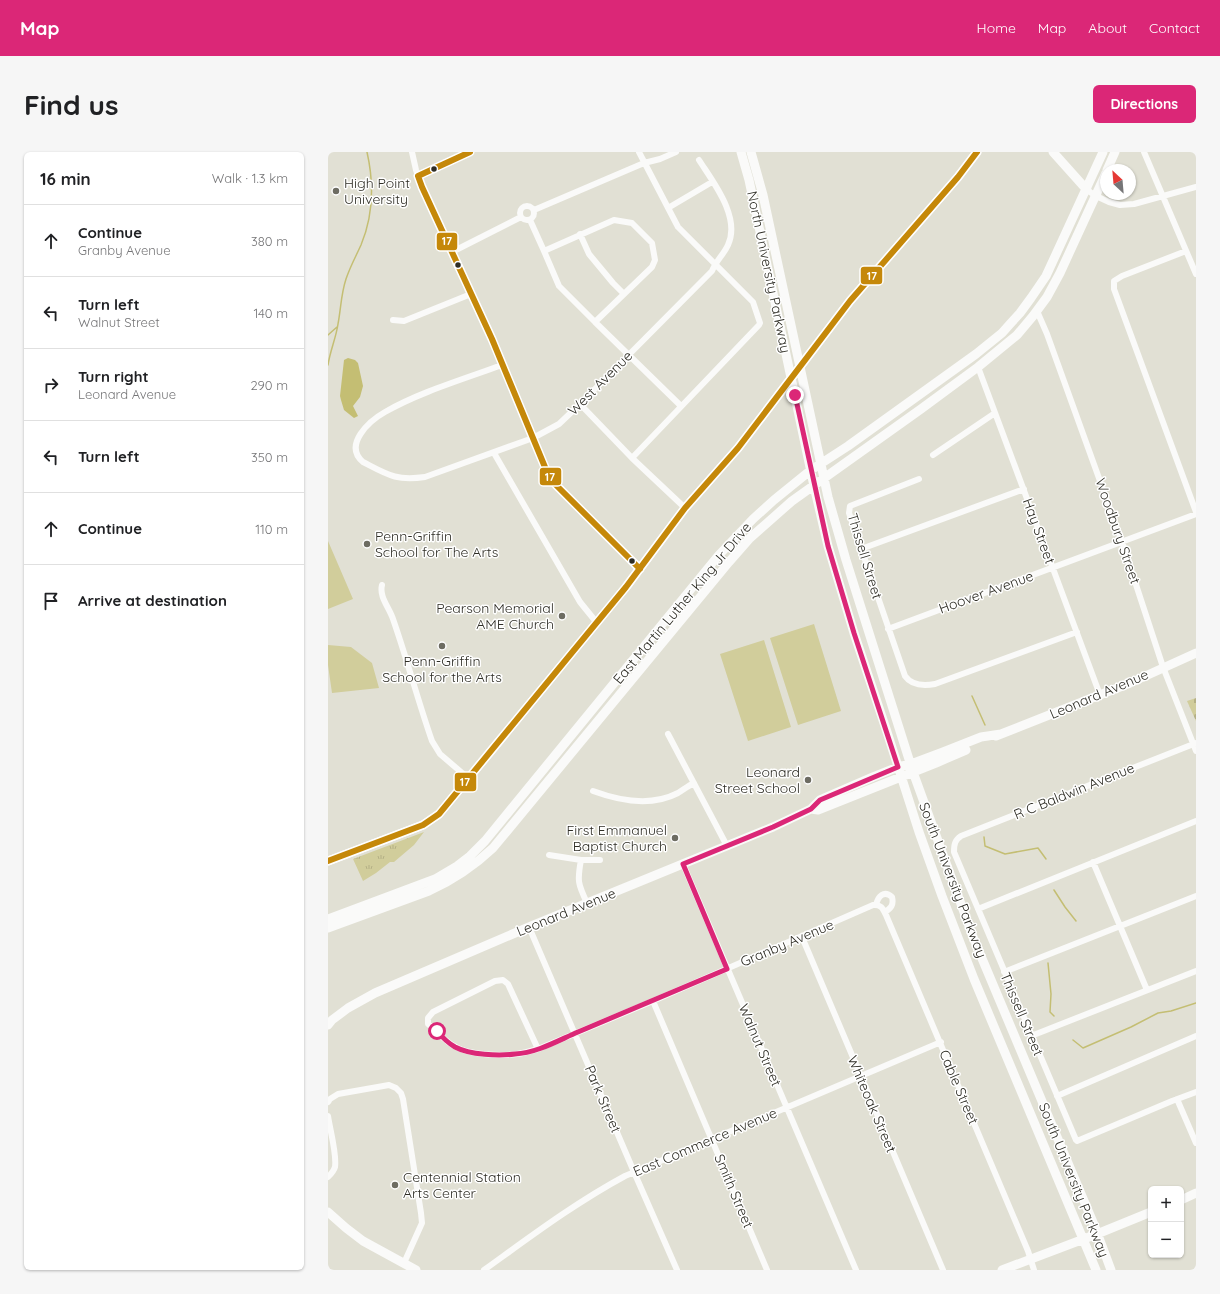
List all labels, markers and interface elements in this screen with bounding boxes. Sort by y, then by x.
text: Map [20,16,59,40]
text: Home [977,19,1016,37]
text: Map [1038,19,1066,37]
text: About [1088,19,1127,37]
text: Contact [1149,19,1200,37]
button: Directions [1093,85,1196,123]
text: Find us [24,87,118,122]
unlabelled marker [429,164,439,174]
north arrow [1100,164,1136,200]
text: 16 min [40,168,91,189]
text: Walk · 1.3 km [212,170,288,186]
place label: High Point University [344,174,410,208]
marker: High Point University [331,186,341,196]
street label: North University Parkway [743,189,795,355]
text: Continue [78,223,142,242]
icon: ahead [40,230,62,252]
line badge: 17 [436,232,458,251]
text: 380 m [251,233,288,249]
text: 17 [442,234,452,248]
text: Granby Avenue [78,242,171,258]
unlabelled marker [453,260,463,270]
line badge: 17 [860,266,883,285]
text: 17 [867,269,877,283]
text: Turn left [78,295,140,314]
icon: left [40,302,62,324]
text: 140 m [253,305,288,321]
text: Walnut Street [78,314,160,330]
street label: West Avenue [564,347,636,419]
text: Turn right [78,367,149,386]
icon: right [40,374,62,396]
text: 290 m [250,377,288,393]
text: Leonard Avenue [78,386,176,402]
route end [786,386,804,404]
icon: left [40,446,62,468]
text: Turn left [78,447,140,466]
text: 350 m [251,449,288,465]
line badge: 17 [539,467,562,486]
text: 17 [545,470,555,484]
street label: Woodbury Street [1091,476,1145,586]
street label: Hay Street [1019,496,1059,567]
street label: Thissell Street [843,511,887,601]
icon: ahead [40,518,62,540]
street label: East Martin Luther King Jr Drive [609,518,755,688]
text: Continue [78,519,142,538]
text: 110 m [255,521,288,537]
place label: Penn-Griffin School for The Arts [375,527,498,561]
marker: Penn-Griffin School for The Arts [362,539,372,549]
unlabelled marker [627,556,637,566]
street label: Hoover Avenue [936,567,1036,617]
icon: arrive [40,590,62,612]
text: Arrive at destination [78,591,227,610]
place label: Pearson Memorial AME Church [436,599,554,633]
marker: Pearson Memorial AME Church [557,611,567,621]
marker: Penn-Griffin School for the Arts [437,641,447,651]
place label: Penn-Griffin School for the Arts [382,652,502,686]
street label: Leonard Avenue [1047,665,1151,723]
street label: R C Baldwin Avenue [1011,759,1137,823]
place label: Leonard Street School [715,763,800,797]
line badge: 17 [454,772,477,792]
text: 17 [460,775,470,789]
marker: Leonard Street School [803,775,813,785]
street label: South University Parkway [915,800,991,960]
place label: First Emmanuel Baptist Church [566,821,667,855]
marker: First Emmanuel Baptist Church [670,833,680,843]
street label: Leonard Avenue [514,884,618,940]
street label: Granby Avenue [738,915,836,971]
street label: Thissell Street [996,970,1048,1059]
street label: Walnut Street [735,1001,786,1089]
route start [428,1022,446,1040]
street label: Cable Street [935,1047,983,1127]
street label: Whiteoak Street [843,1053,901,1155]
street label: Park Street [581,1062,625,1136]
street label: South University Parkway [1035,1100,1113,1260]
street label: East Commerce Avenue [630,1103,780,1180]
street label: Smith Street [710,1151,758,1231]
place label: Centennial Station Arts Center [403,1168,521,1202]
marker: Centennial Station Arts Center [390,1180,400,1190]
map controls [1148,1186,1184,1258]
button: + [1148,1186,1184,1222]
button: − [1148,1222,1184,1258]

